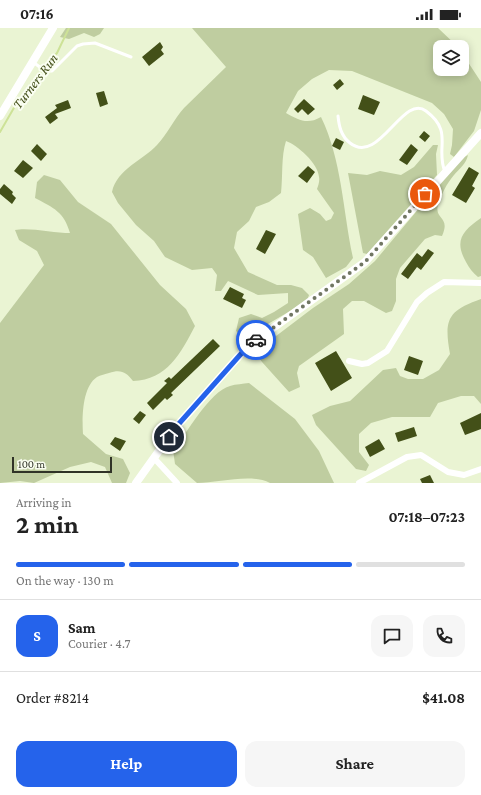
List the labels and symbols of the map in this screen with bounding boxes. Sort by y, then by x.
water label: Turners Run [9,50,61,112]
pin [408,177,442,211]
courier [236,320,276,360]
pin [152,420,186,454]
scale bar [12,455,112,474]

